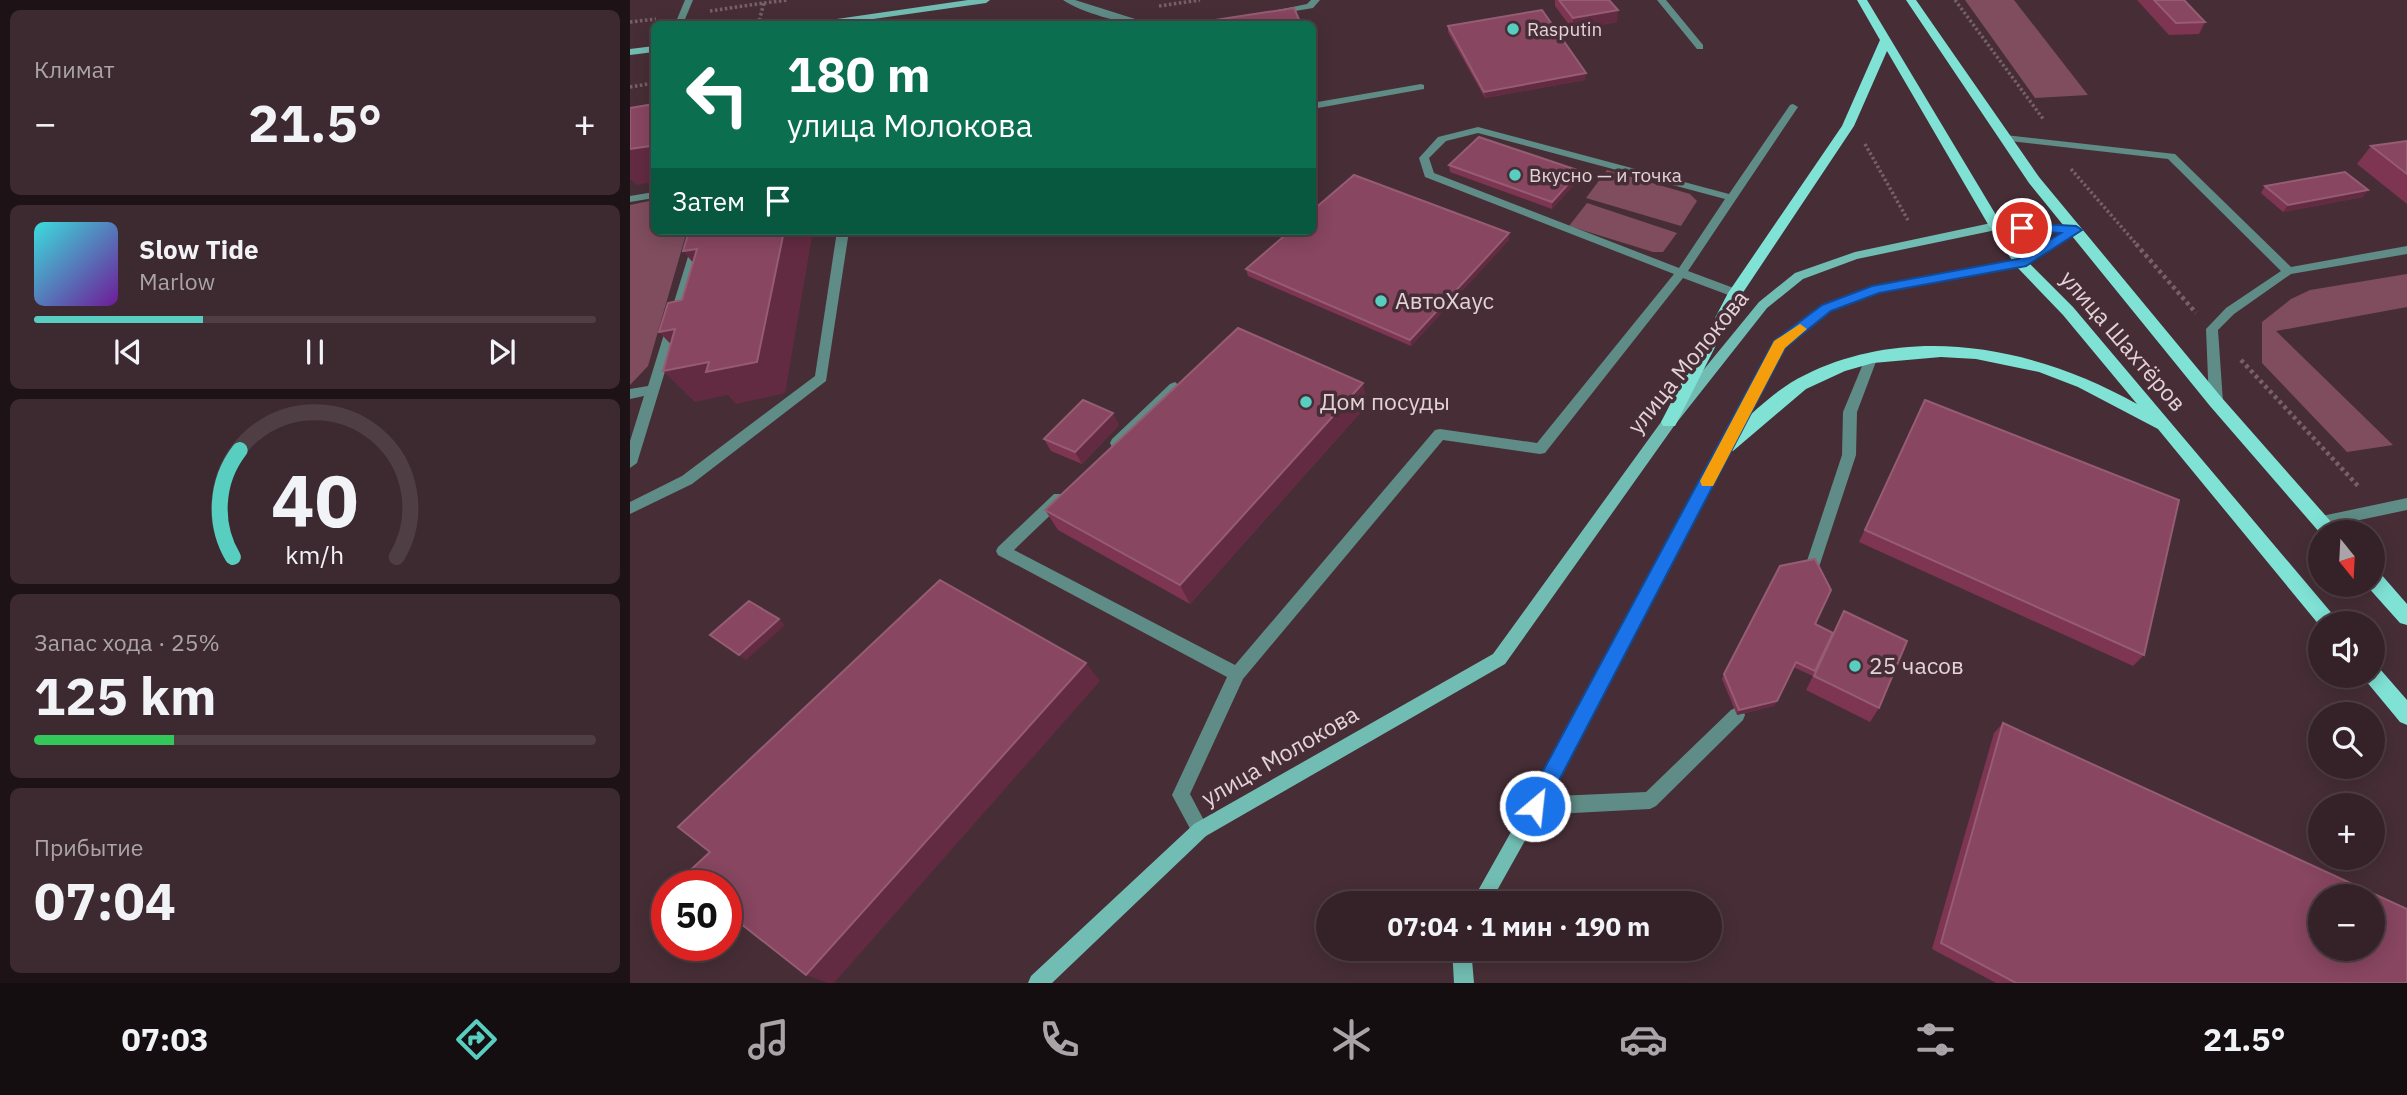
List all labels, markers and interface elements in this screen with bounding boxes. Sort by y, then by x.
place label: Rasputin [1527,17,1602,41]
marker: Rasputin [1505,21,1521,37]
text: 180 m [787,42,931,105]
icon: left [672,49,763,140]
text: Климат [34,54,115,84]
text: 21.5° [248,89,382,156]
text: − [34,98,57,147]
text: + [573,98,596,147]
text: улица Молокова [787,104,1033,146]
place label: Вкусно — и точка [1529,163,1682,187]
marker: Вкусно — и точка [1507,167,1523,183]
icon: arrive [759,182,797,220]
text: Затем [672,184,745,218]
pin [1992,198,2052,258]
icon: arrive [2003,209,2041,247]
text: Slow Tide [139,232,259,266]
street label: улица Шахтёров [2054,264,2193,417]
text: Marlow [139,266,215,296]
street label: улица Молокова [1620,283,1754,439]
place label: АвтоХаус [1395,285,1494,315]
marker: АвтоХаус [1373,293,1389,309]
icon: previous [109,333,147,371]
icon: pause [296,333,334,371]
icon: next [483,333,521,371]
place label: Дом посуды [1320,386,1450,416]
marker: Дом посуды [1298,394,1314,410]
text: 40 [271,453,359,548]
north arrow [2308,520,2385,597]
map controls [2308,520,2385,961]
text: km/h [286,538,344,571]
button: sound [2308,611,2385,688]
text: Запас хода · 25% [34,627,220,657]
place label: 25 часов [1869,650,1964,680]
marker: 25 часов [1847,658,1863,674]
text: 125 km [34,662,216,729]
street label: улица Молокова [1196,698,1363,812]
button: search [2308,702,2385,779]
position arrow [1498,769,1572,843]
button: + [2308,793,2385,870]
text: Прибытие [34,832,143,862]
text: 07:04 [34,867,176,934]
speed limit sign: 50 [651,870,742,961]
button: − [2308,884,2385,961]
text: 07:04 · 1 мин · 190 m [1388,909,1650,943]
icon: directions [452,1015,501,1064]
icon: music [744,1015,793,1064]
icon: phone [1035,1015,1084,1064]
icon: climate [1327,1015,1376,1064]
icon: car [1619,1015,1668,1064]
icon: filters [1911,1015,1960,1064]
text: 07:03 [121,1018,209,1060]
text: 21.5° [2203,1018,2286,1060]

